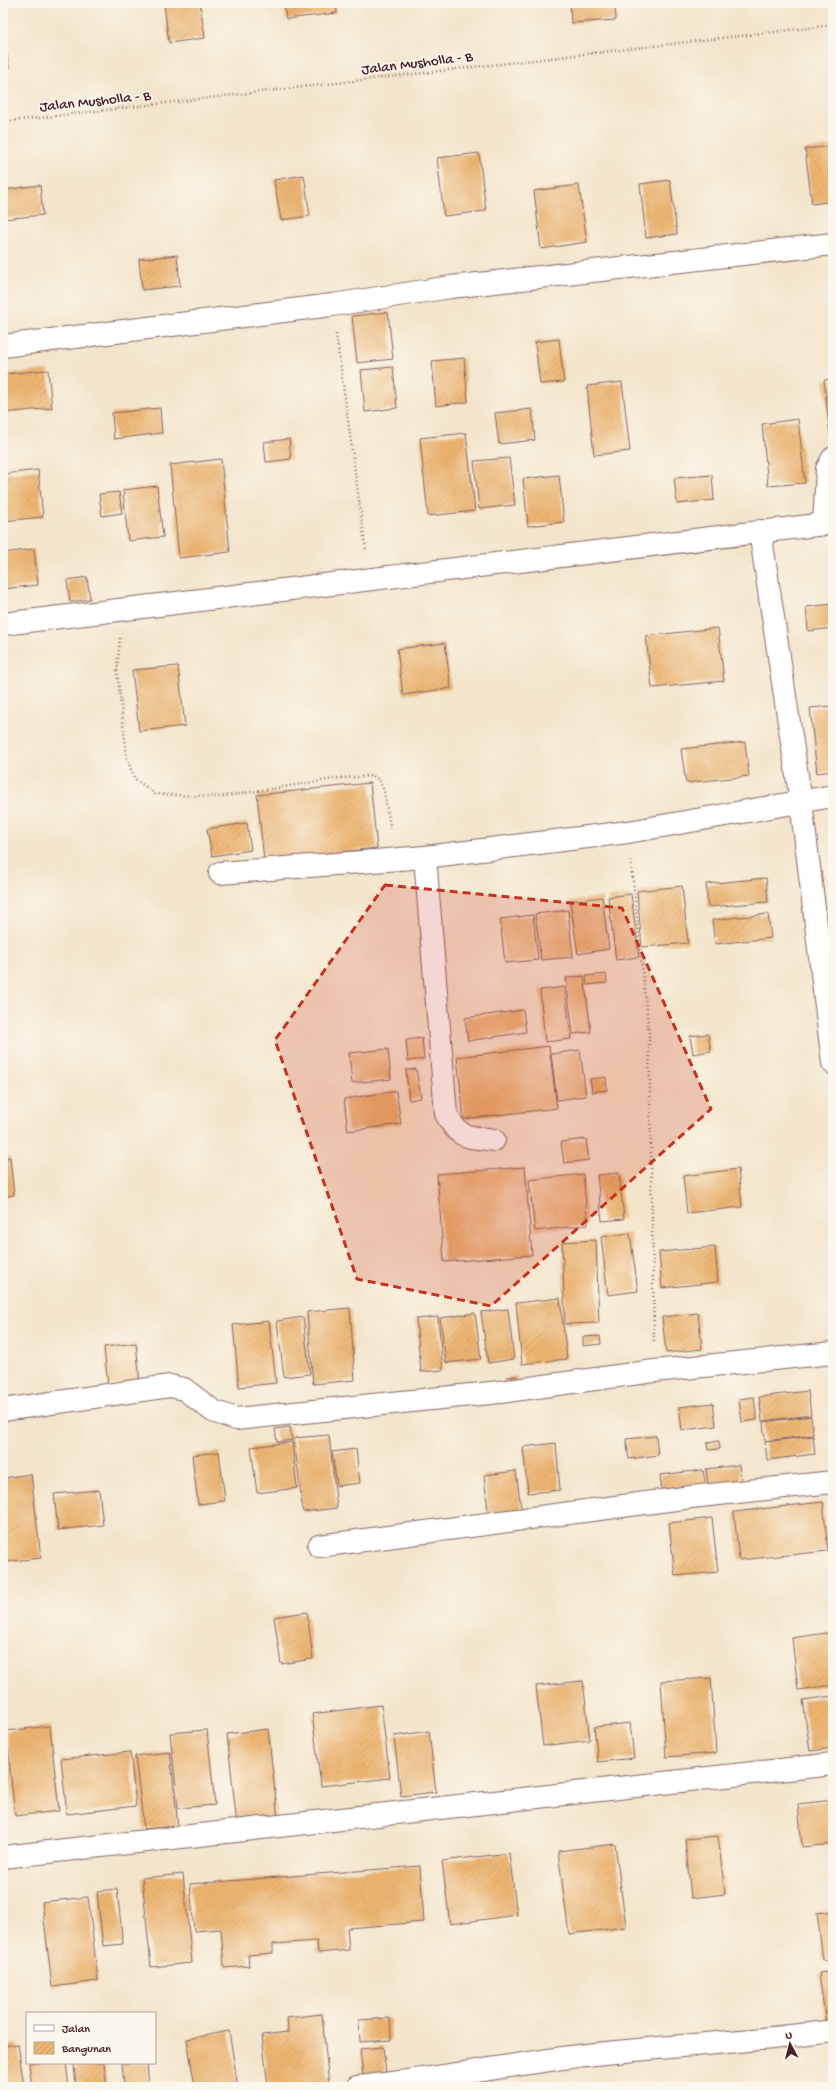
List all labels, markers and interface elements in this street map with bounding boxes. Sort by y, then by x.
street label: Jalan Musholla - B [361,48,474,80]
street label: Jalan Musholla - B [39,87,152,117]
legend [26,2012,156,2064]
text: Jalan [62,2023,90,2037]
north arrow [770,2024,810,2064]
text: U [785,2030,794,2042]
text: Bangunan [61,2043,111,2057]

